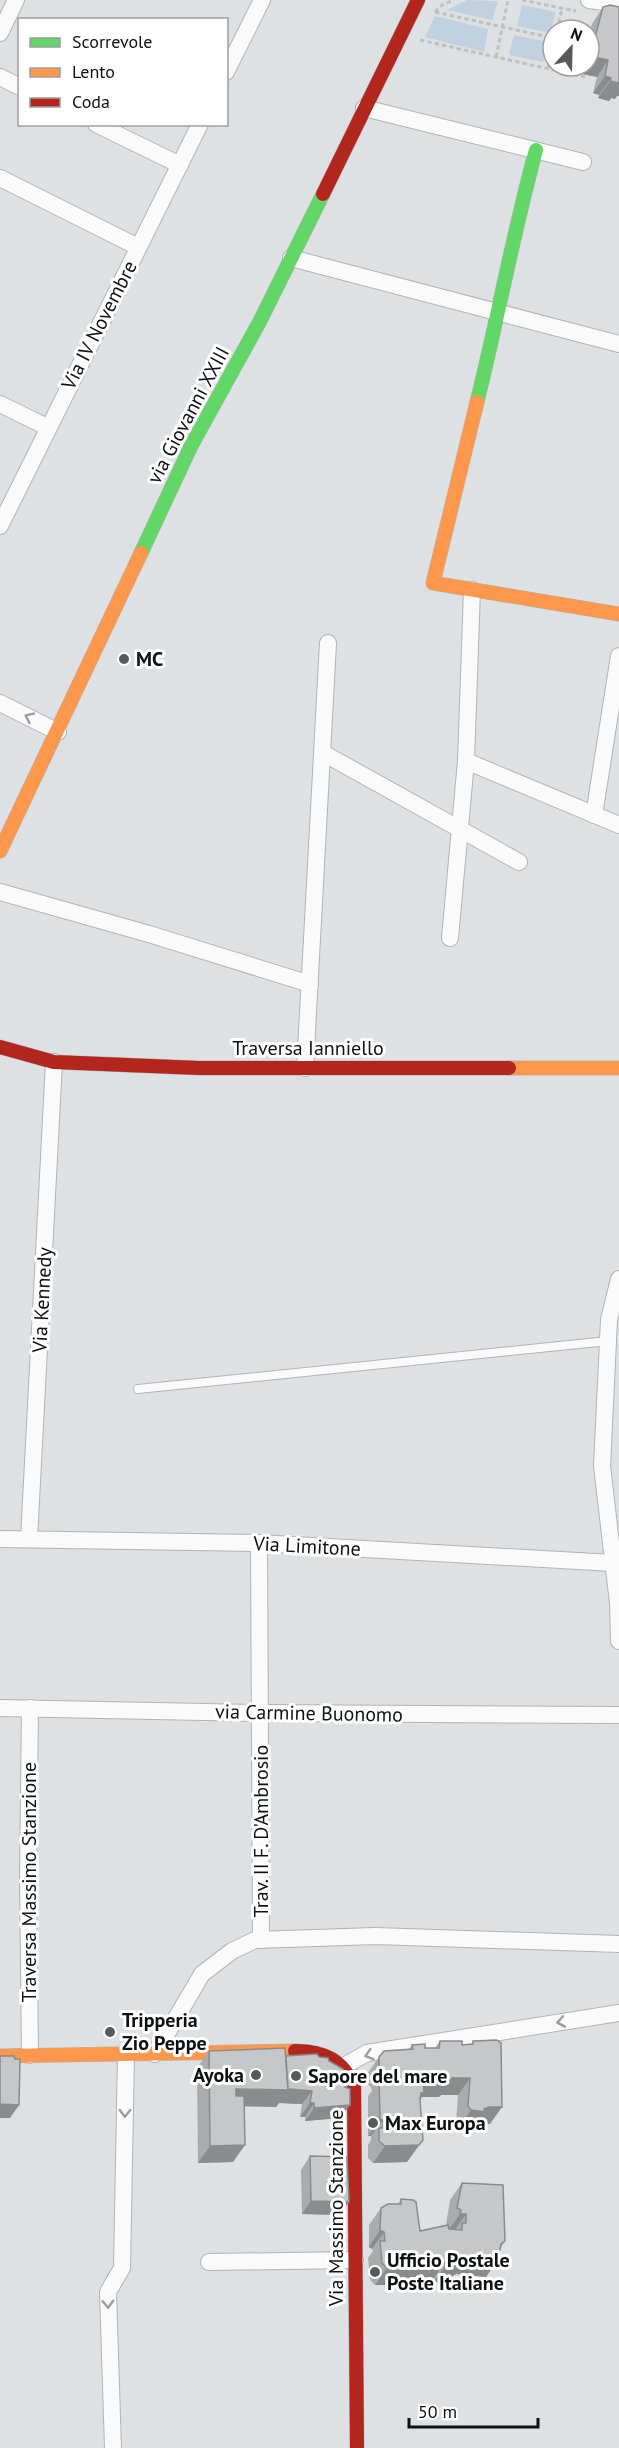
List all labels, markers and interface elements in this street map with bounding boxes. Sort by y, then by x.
legend [18,18,228,126]
north arrow [541,18,601,78]
text: N [568,23,585,45]
text: Scorrevole [72,30,152,53]
text: Lento [72,60,115,83]
text: Coda [72,90,110,113]
street label: Via IV Novembre [55,256,143,395]
street label: via Giovanni XXIII [141,342,235,488]
place label: MC [136,646,163,672]
marker: MC [117,652,131,666]
one-way arrow [25,713,36,725]
street label: Traversa Ianniello [232,1035,384,1061]
street label: Via Kennedy [26,1246,58,1354]
street label: Via Limitone [252,1530,361,1562]
street label: via Carmine Buonomo [215,1698,403,1728]
street label: Trav. II F. D'Ambrosio [248,1745,274,1917]
street label: Traversa Massimo Stanzione [16,1762,42,2002]
place label: Tripperia Zio Peppe [122,2007,207,2056]
one-way arrow [557,2016,566,2028]
marker: Tripperia Zio Peppe [103,2025,117,2039]
one-way arrow [364,2047,375,2060]
place label: Ayoka [193,2062,244,2088]
place label: Sapore del mare [308,2063,447,2089]
marker: Ayoka [249,2068,263,2082]
marker: Sapore del mare [289,2069,303,2083]
one-way arrow [119,2108,131,2117]
street label: Via Massimo Stanzione [323,2110,349,2307]
place label: Max Europa [385,2110,486,2136]
marker: Max Europa [366,2116,380,2130]
place label: Ufficio Postale Poste Italiane [387,2247,510,2296]
marker: Ufficio Postale Poste Italiane [368,2265,382,2279]
one-way arrow [102,2299,115,2308]
scale bar [409,2391,538,2429]
text: 50 m [418,2400,457,2423]

